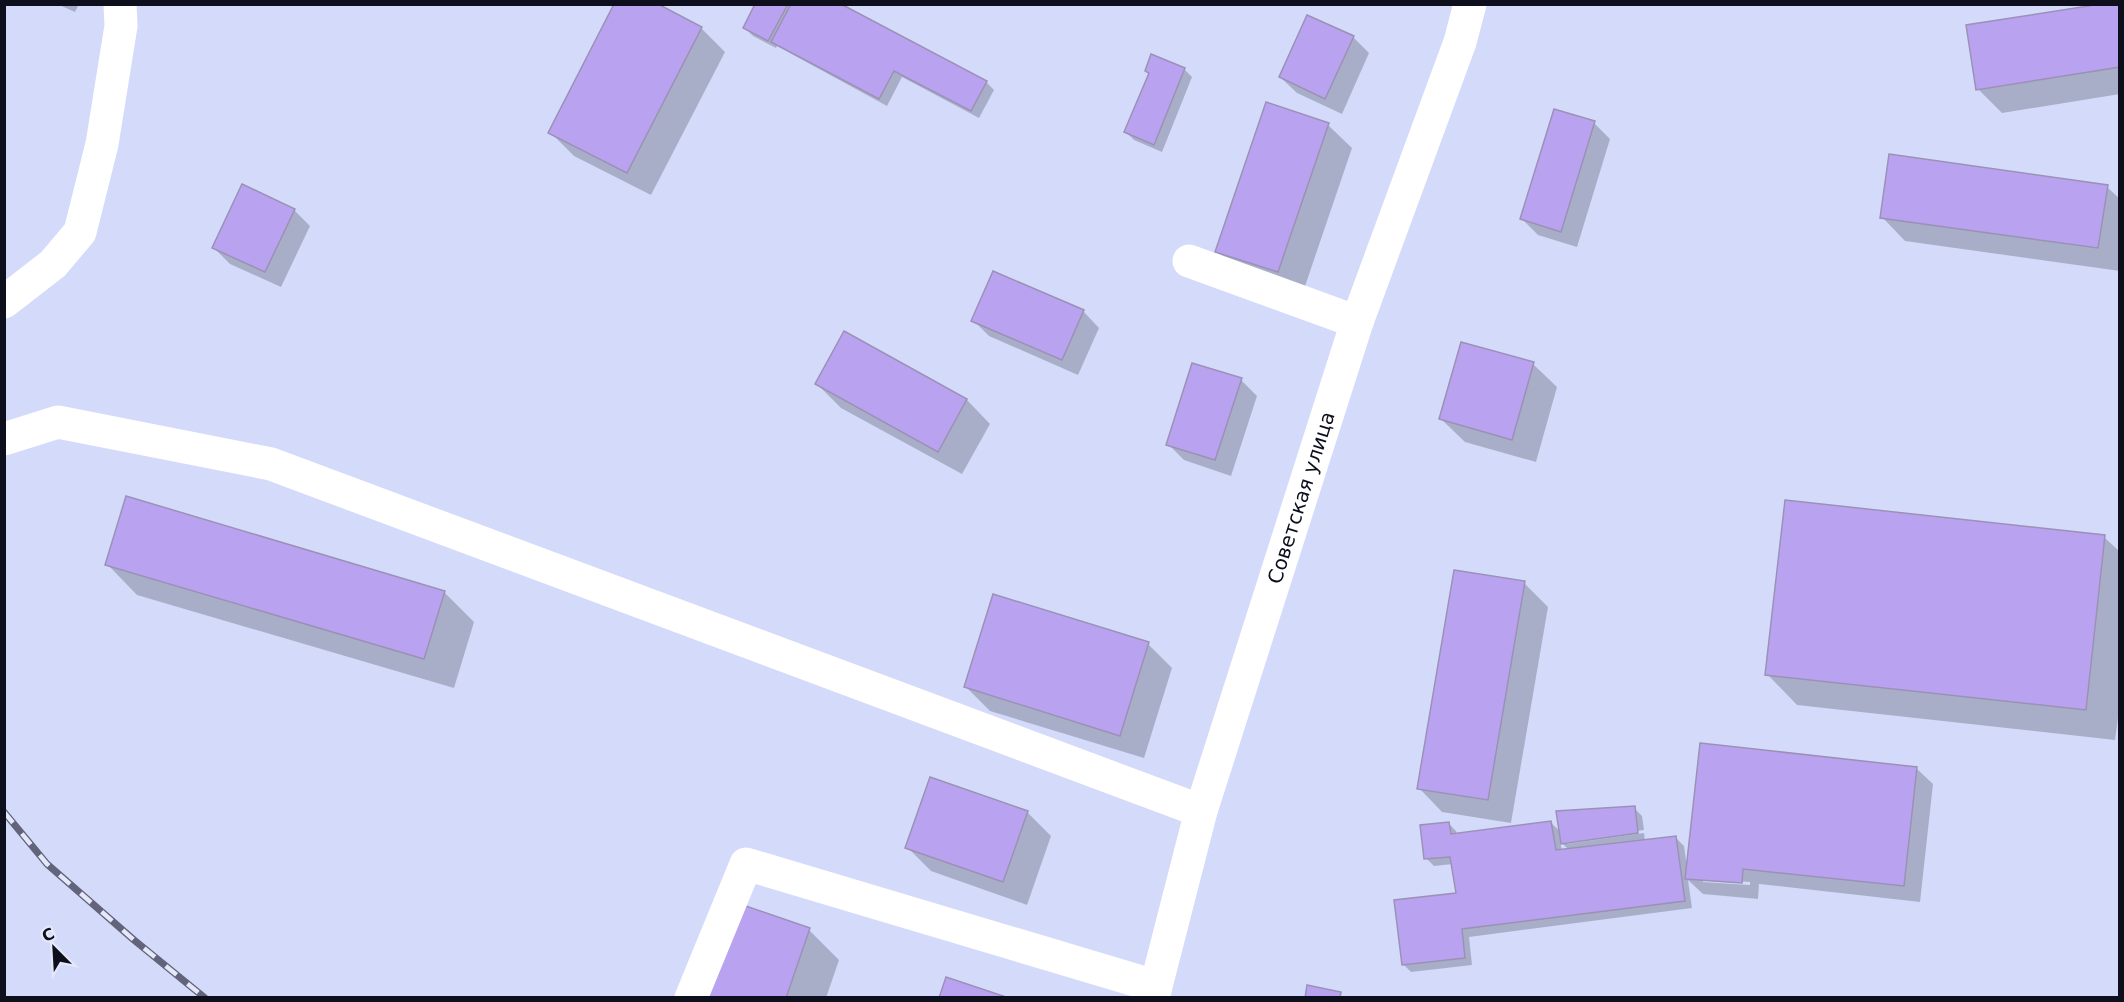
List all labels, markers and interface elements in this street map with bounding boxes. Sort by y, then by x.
street label: Советская улица [1262,409,1340,587]
north arrow [24,918,84,978]
text: С [39,924,57,946]

